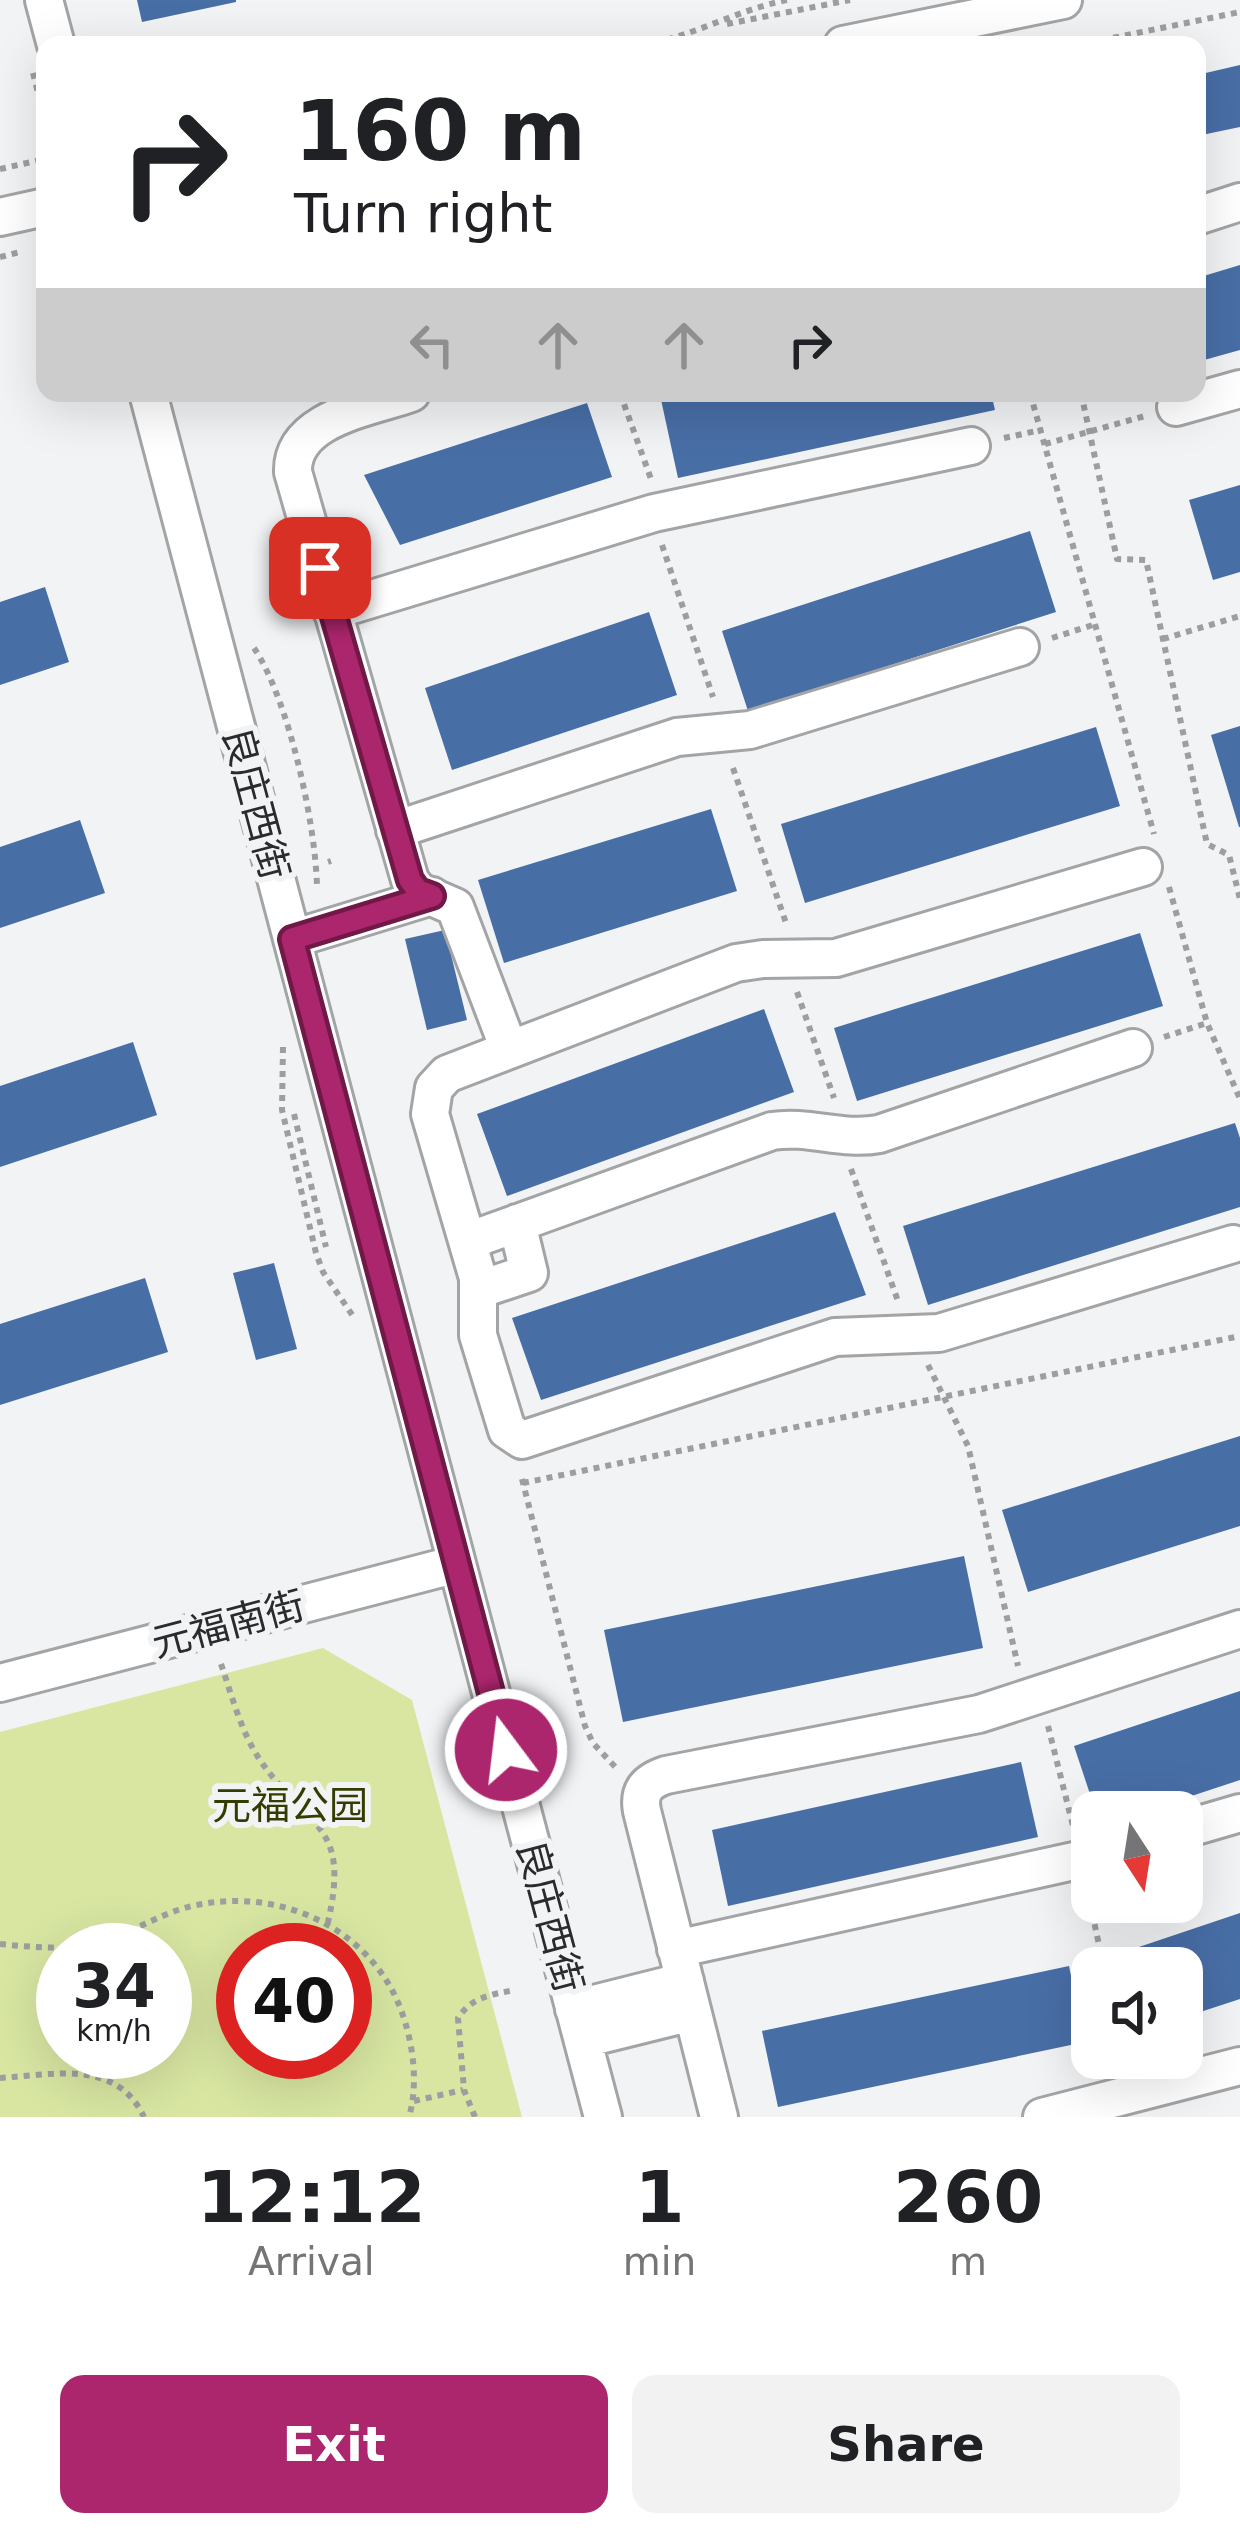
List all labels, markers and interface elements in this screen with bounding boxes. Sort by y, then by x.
text: 160 m [294,82,586,180]
icon: right [96,84,252,240]
text: Turn right [294,182,553,245]
icon: left [399,312,465,378]
icon: ahead [525,312,591,378]
icon: ahead [651,312,717,378]
icon: right [777,312,843,378]
pin [269,517,371,619]
icon: arrive [287,535,353,601]
street label: 良庄西街 [214,722,298,884]
street label: 元福南街 [147,1582,309,1666]
position arrow [443,1687,569,1813]
park label: 元福公园 [212,1783,368,1828]
north arrow [1071,1791,1203,1923]
map controls [1071,1791,1203,2079]
street label: 良庄西街 [508,1835,592,1997]
speed limit sign: 40 [216,1923,372,2079]
button: sound [1071,1947,1203,2079]
text: 34 [72,1951,156,2021]
text: km/h [76,2013,152,2048]
text: 12:12 [197,2155,426,2239]
text: 1 [634,2155,684,2239]
text: 260 [893,2155,1043,2239]
text: Arrival [248,2239,375,2284]
text: min [623,2239,696,2284]
text: m [949,2239,987,2284]
button: Exit [60,2375,608,2513]
button: Share [632,2375,1180,2513]

